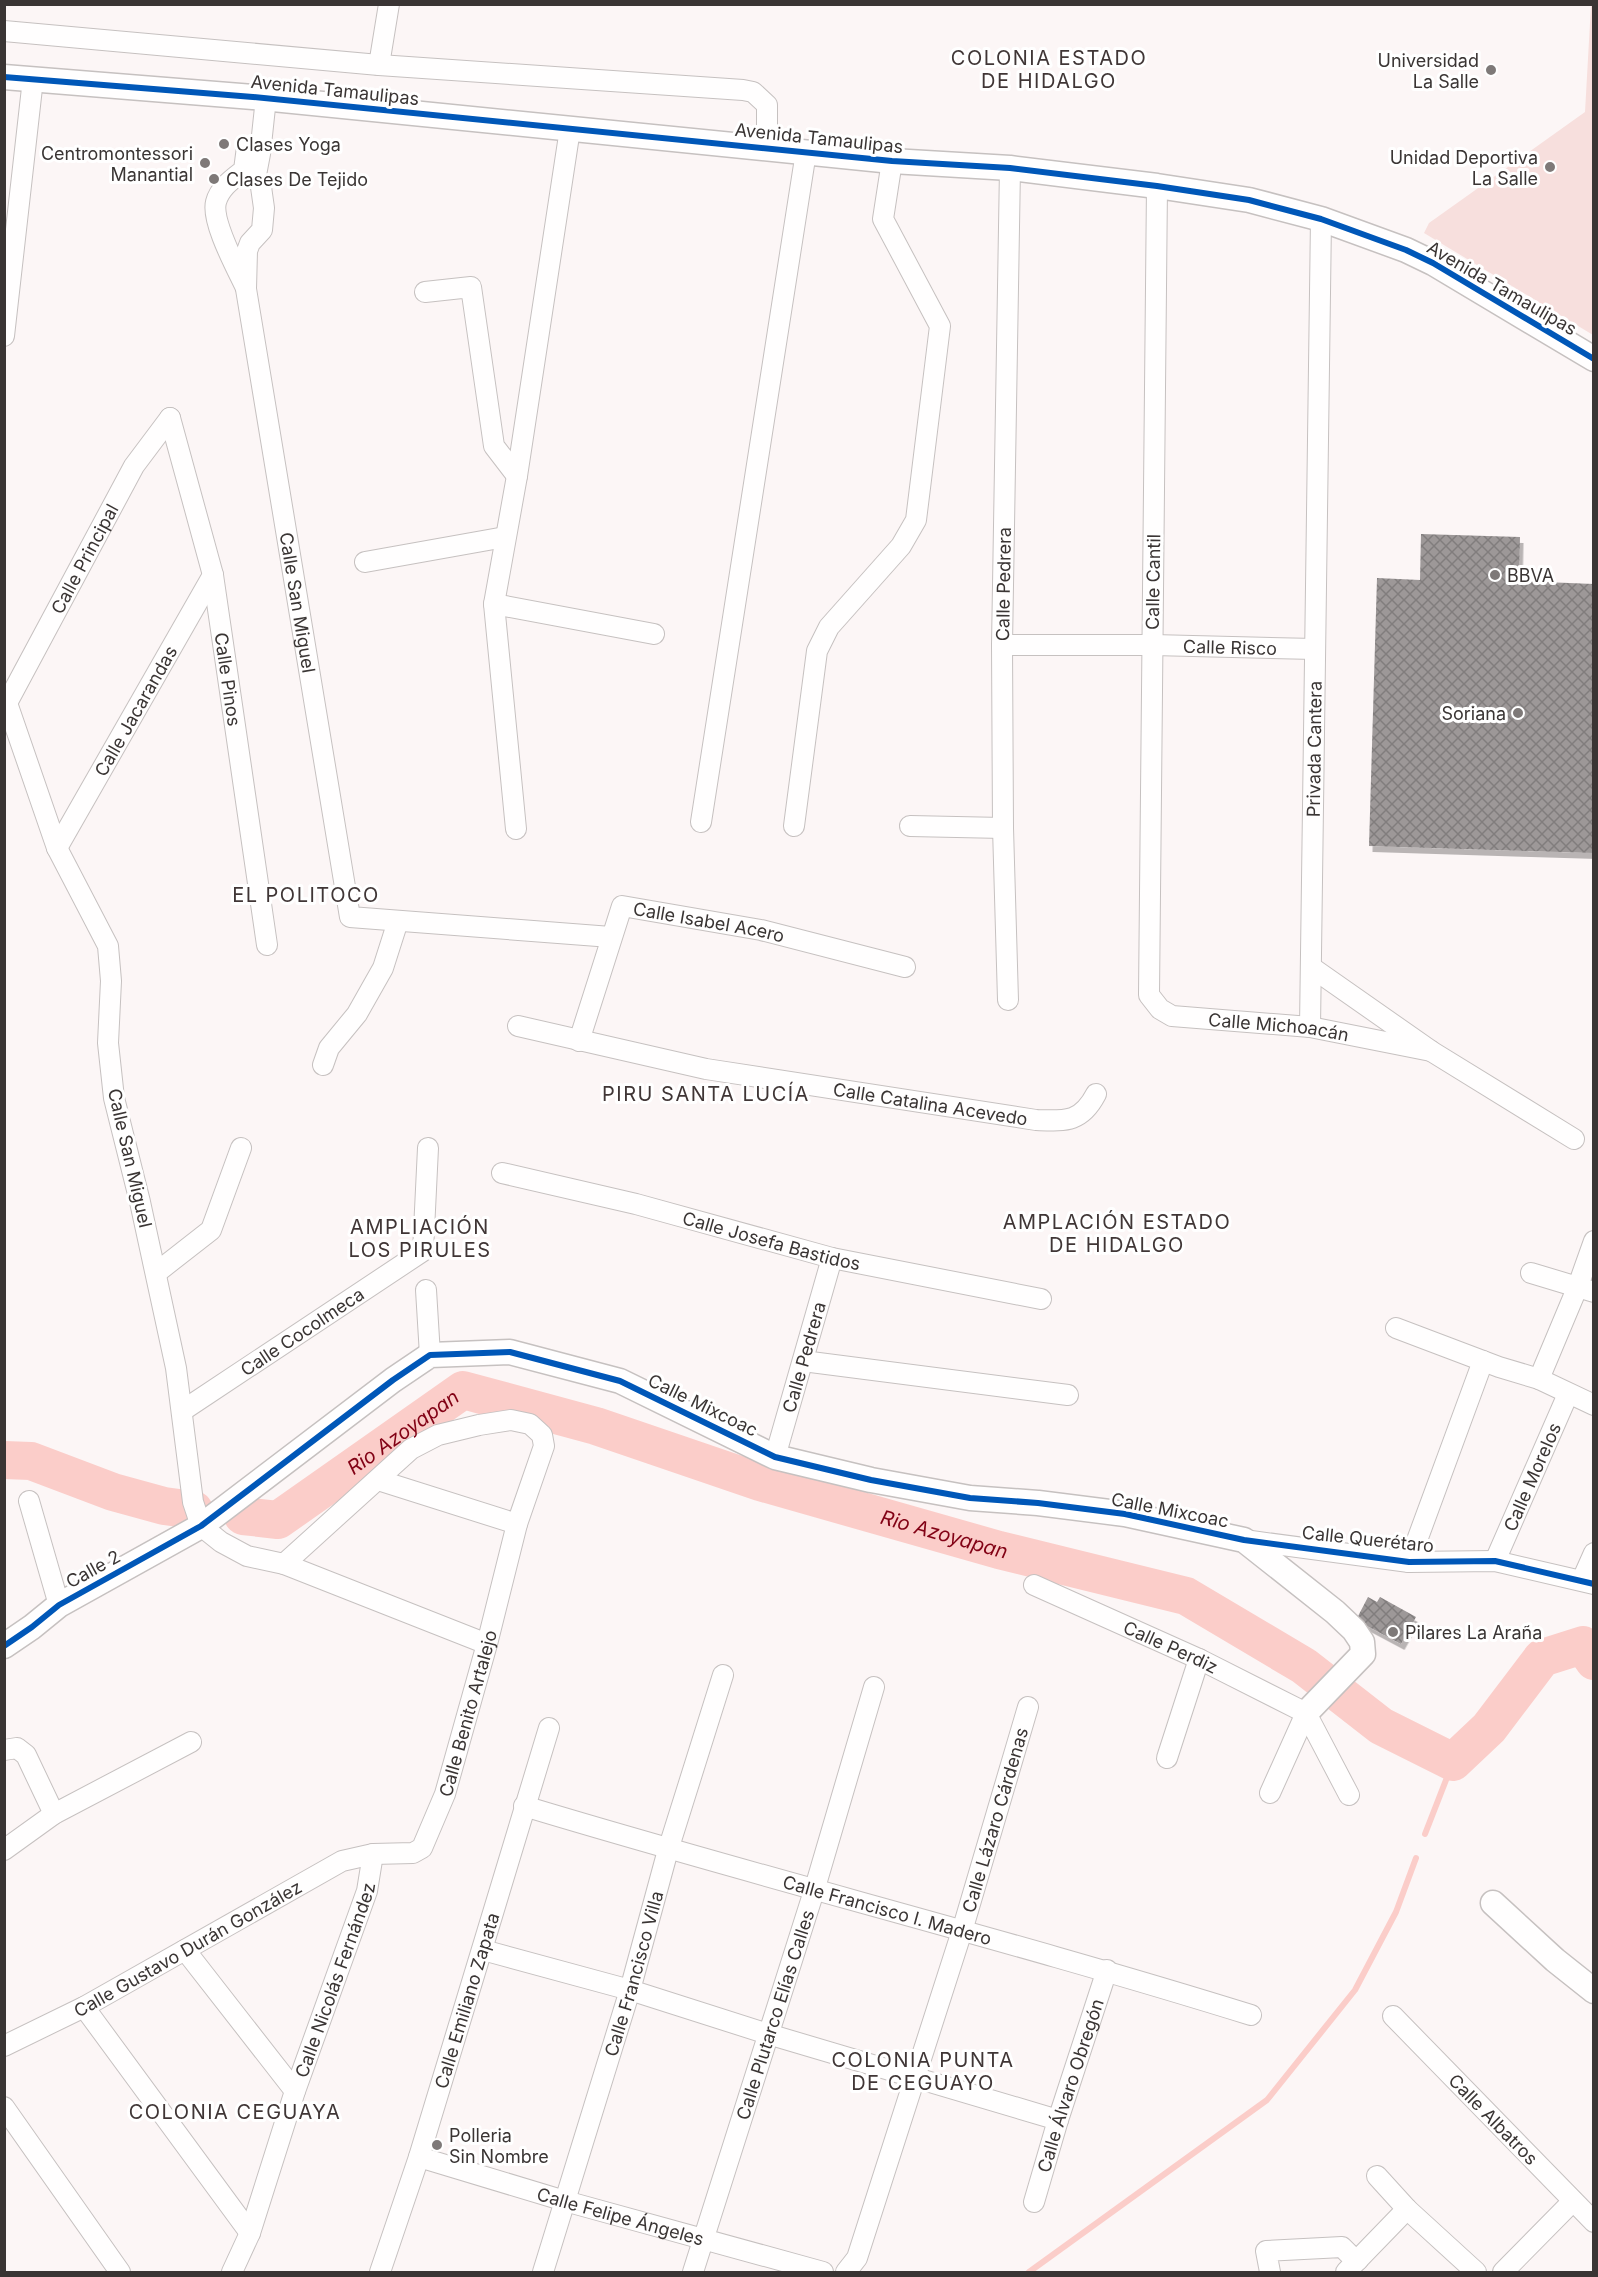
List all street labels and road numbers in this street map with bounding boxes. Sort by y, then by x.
street label: Avenida Tamaulipas [250,71,420,109]
street label: Avenida Tamaulipas [734,119,904,157]
street label: Avenida Tamaulipas [1424,237,1580,339]
street label: Calle Principal [46,500,122,617]
street label: Calle Pedrera [992,527,1014,641]
street label: Calle San Miguel [276,531,320,674]
street label: Calle Cantil [1142,534,1164,630]
street label: Calle Pinos [211,631,245,727]
street label: Calle Risco [1183,635,1277,659]
street label: Calle Jacarandas [90,642,181,780]
street label: Privada Cantera [1302,681,1325,817]
street label: Calle Isabel Acero [632,898,787,946]
street label: Calle Michoacán [1208,1008,1351,1045]
street label: Calle Catalina Acevedo [832,1078,1029,1129]
street label: Calle San Miguel [104,1086,156,1230]
street label: Calle Josefa Bastidos [680,1207,862,1274]
street label: Calle Cocolmeca [236,1283,368,1380]
street label: Calle Pedrera [778,1299,829,1415]
street label: Calle Mixcoac [645,1369,761,1441]
street label: Calle Morelos [1499,1419,1565,1534]
street label: Calle Mixcoac [1109,1488,1231,1532]
street label: Calle Querétaro [1301,1522,1435,1556]
street label: Calle 2 [62,1546,124,1592]
street label: Calle Perdiz [1120,1616,1221,1677]
street label: Calle Benito Artalejo [434,1628,501,1799]
street label: Calle Lázaro Cárdenas [958,1725,1032,1915]
street label: Calle Francisco I. Madero [781,1871,994,1949]
street label: Calle Gustavo Durán González [70,1876,305,2021]
street label: Calle Nicolás Fernández [290,1881,379,2080]
street label: Calle Francisco Villa [600,1888,667,2059]
street label: Calle Plutarco Elías Calles [732,1907,818,2122]
street label: Calle Emiliano Zapata [430,1910,503,2091]
street label: Calle Álvaro Obregón [1033,1996,1107,2175]
street label: Calle Albatros [1445,2069,1542,2169]
street label: Calle Felipe Ángeles [535,2183,706,2249]

